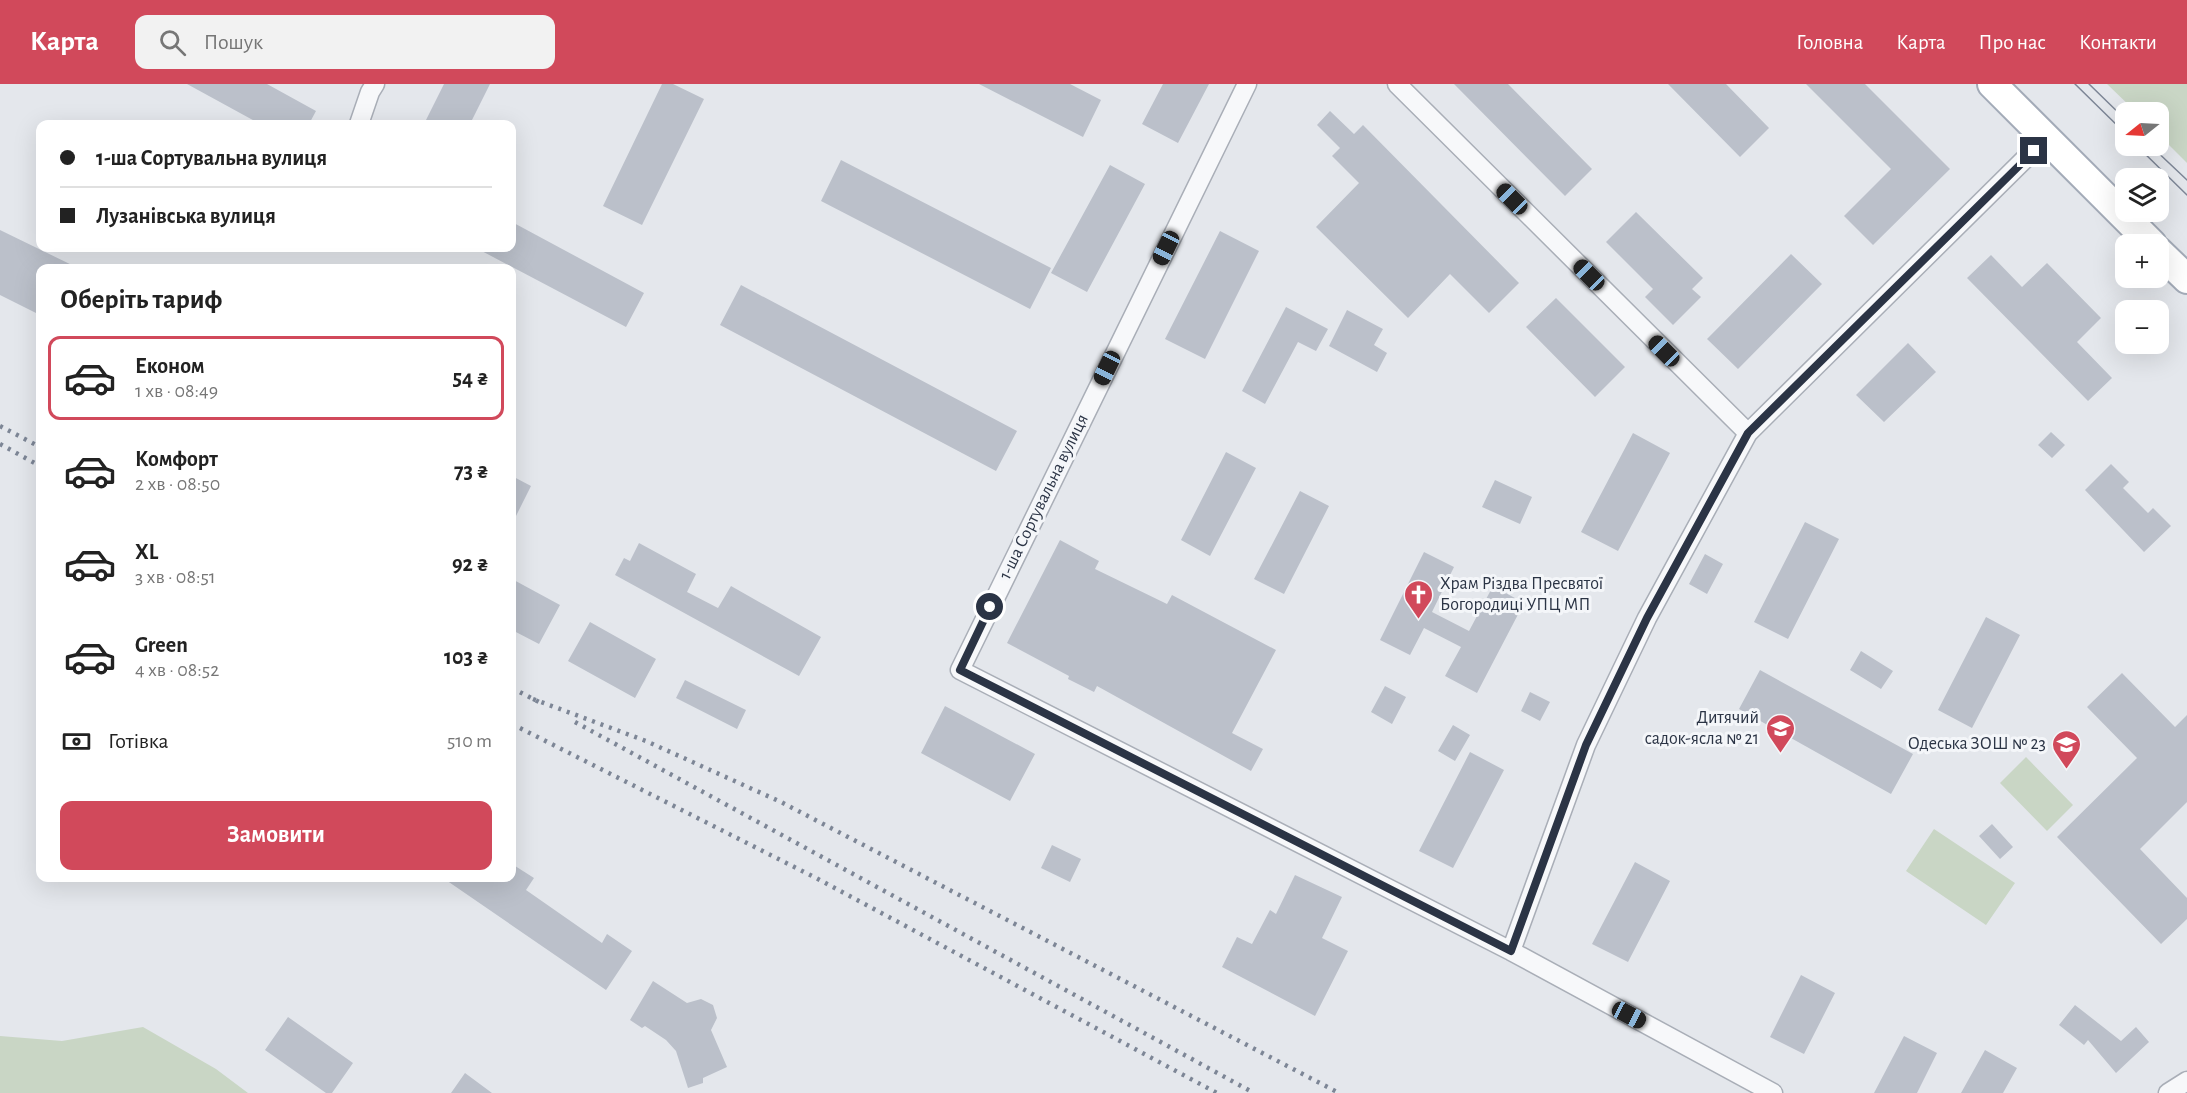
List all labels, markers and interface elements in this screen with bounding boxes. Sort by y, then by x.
search box [135,15,555,69]
icon: search [156,26,189,59]
text: Карта [30,28,99,56]
text: Пошук [204,31,263,53]
text: Головна [1796,32,1863,53]
text: Карта [1896,32,1946,53]
text: Про нас [1979,32,2046,53]
text: Контакти [2079,32,2157,53]
north arrow [2115,102,2169,156]
map controls [2115,102,2169,354]
route end [2020,137,2047,164]
text: 1-ша Сортувальна вулиця [96,147,327,169]
button: layers [2115,168,2169,222]
car [1493,180,1531,218]
text: Лузанівська вулиця [96,205,276,227]
car [1150,228,1182,268]
button: + [2115,234,2169,288]
car [1570,256,1608,294]
text: Оберіть тариф [60,286,222,313]
button: − [2115,300,2169,354]
car [1645,332,1683,370]
car [1091,348,1123,388]
icon: car [63,351,117,405]
text: Економ [135,355,205,377]
text: 54 ₴ [452,367,489,389]
text: 1 хв · 08:49 [135,381,218,401]
street label: 1-ша Сортувальна вулиця [996,411,1092,583]
icon: car [63,444,117,498]
text: Комфорт [135,448,218,470]
text: 73 ₴ [454,460,489,482]
text: 2 хв · 08:50 [135,474,220,494]
icon: car [63,537,117,591]
text: XL [135,541,158,563]
text: 92 ₴ [452,553,489,575]
text: 3 хв · 08:51 [135,567,216,587]
place label: Храм Різдва Пресвятої Богородиці УПЦ МП [1440,575,1603,614]
church icon: Храм Різдва Пресвятої Богородиці УПЦ МП [1403,578,1435,620]
route start [976,593,1003,620]
icon: car [63,630,117,684]
text: Green [135,634,188,656]
text: 103 ₴ [444,646,489,668]
text: 4 хв · 08:52 [135,660,219,680]
place label: Дитячий садок-ясла № 21 [1645,709,1759,748]
school or university icon: Дитячий садок-ясла № 21 [1764,712,1796,754]
icon: cash [60,725,93,758]
school or university icon: Одеська ЗОШ № 23 [2051,728,2083,770]
text: Готівка [108,730,169,752]
text: 510 m [447,731,492,751]
place label: Одеська ЗОШ № 23 [1908,735,2046,753]
button: Замовити [60,801,492,870]
car [1609,999,1649,1031]

